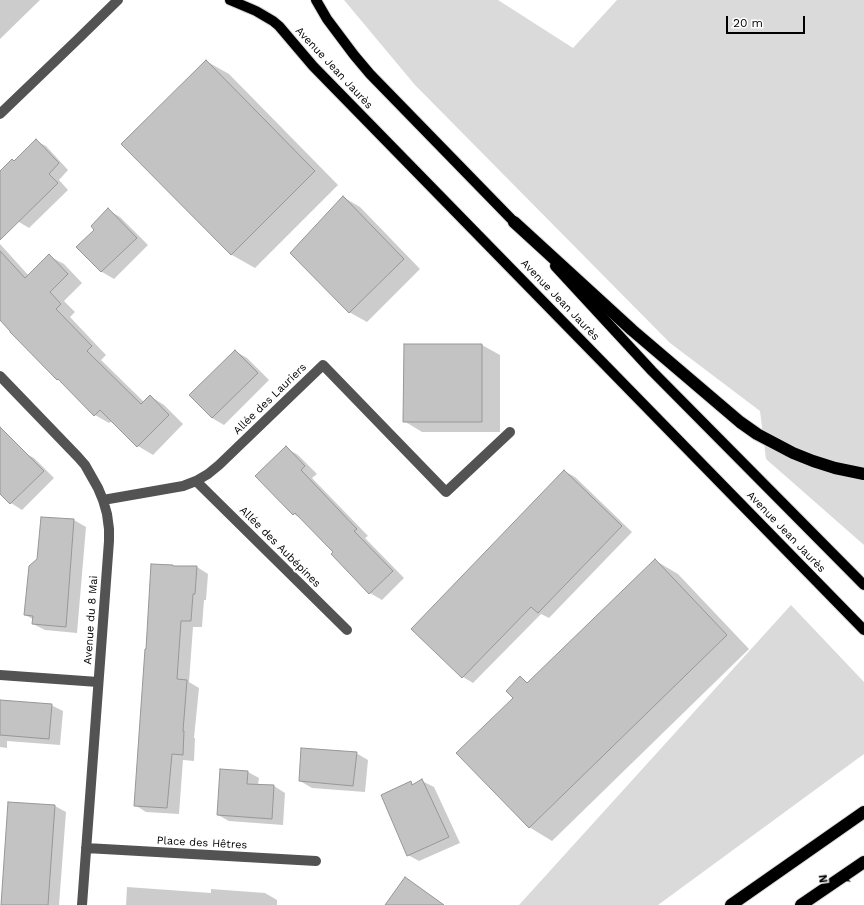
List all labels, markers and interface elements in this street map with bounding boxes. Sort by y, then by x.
scale bar [728,8,807,34]
text: 20 m [733,16,763,30]
street label: Avenue Jean Jaurès [293,24,375,112]
street label: Avenue Jean Jaurès [518,257,602,343]
street label: Allée des Lauriers [231,361,309,437]
street label: Avenue Jean Jaurès [744,489,828,575]
street label: Allée des Aubépines [237,504,323,590]
street label: Avenue du 8 Mai [81,575,101,665]
street label: Place des Hêtres [156,834,248,852]
north arrow [816,857,856,897]
text: N [817,874,831,884]

